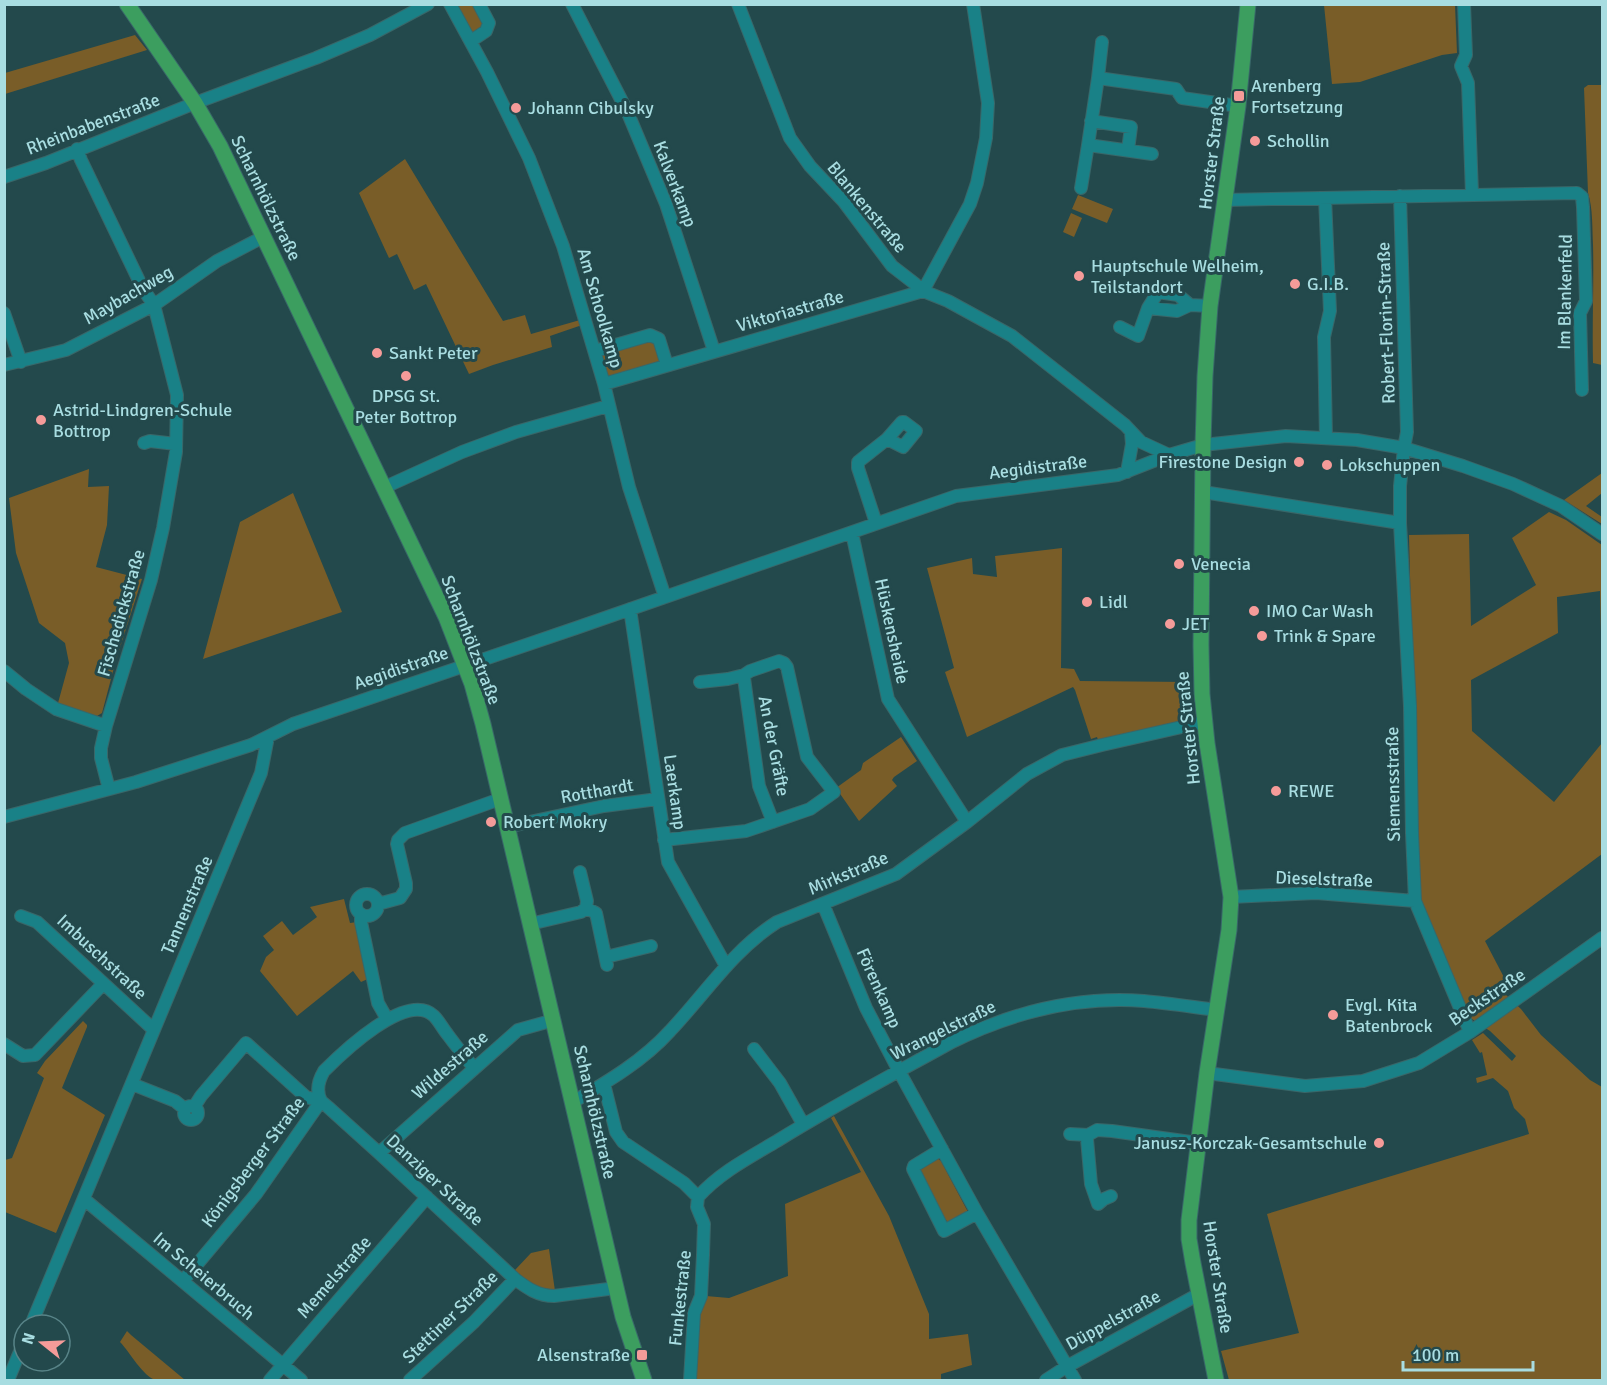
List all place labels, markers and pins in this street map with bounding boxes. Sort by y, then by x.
place label: Arenberg Fortsetzung [1251,75,1343,118]
marker: Arenberg Fortsetzung [1232,89,1246,103]
place label: Johann Cibulsky [528,97,654,119]
marker: Johann Cibulsky [509,101,523,115]
place label: Schollin [1267,130,1330,152]
marker: Schollin [1248,134,1262,148]
place label: Hauptschule Welheim, Teilstandort [1091,255,1264,298]
marker: Hauptschule Welheim, Teilstandort [1072,269,1086,283]
place label: G.I.B. [1307,273,1349,295]
marker: G.I.B. [1288,277,1302,291]
place label: Sankt Peter [389,342,478,364]
marker: Sankt Peter [370,346,384,360]
marker: DPSG St. Peter Bottrop [399,369,413,383]
place label: DPSG St. Peter Bottrop [355,385,457,428]
place label: Astrid-Lindgren-Schule Bottrop [53,399,232,442]
marker: Astrid-Lindgren-Schule Bottrop [34,413,48,427]
place label: Firestone Design [1159,451,1287,473]
place label: Lokschuppen [1339,454,1440,476]
marker: Firestone Design [1292,455,1306,469]
marker: Lokschuppen [1320,458,1334,472]
place label: Venecia [1191,553,1251,575]
marker: Venecia [1172,557,1186,571]
place label: Lidl [1099,591,1128,613]
marker: Lidl [1080,595,1094,609]
place label: IMO Car Wash [1266,600,1374,622]
marker: IMO Car Wash [1247,604,1261,618]
place label: JET [1182,613,1209,635]
marker: JET [1163,617,1177,631]
place label: Trink & Spare [1274,625,1376,647]
marker: Trink & Spare [1255,629,1269,643]
place label: REWE [1288,780,1335,802]
marker: REWE [1269,784,1283,798]
place label: Robert Mokry [503,811,608,833]
marker: Robert Mokry [484,815,498,829]
place label: Evgl. Kita Batenbrock [1345,994,1432,1037]
marker: Evgl. Kita Batenbrock [1326,1008,1340,1022]
place label: Janusz-Korczak-Gesamtschule [1134,1132,1367,1154]
marker: Janusz-Korczak-Gesamtschule [1372,1136,1386,1150]
place label: Alsenstraße [537,1344,630,1366]
marker: Alsenstraße [635,1348,649,1362]

